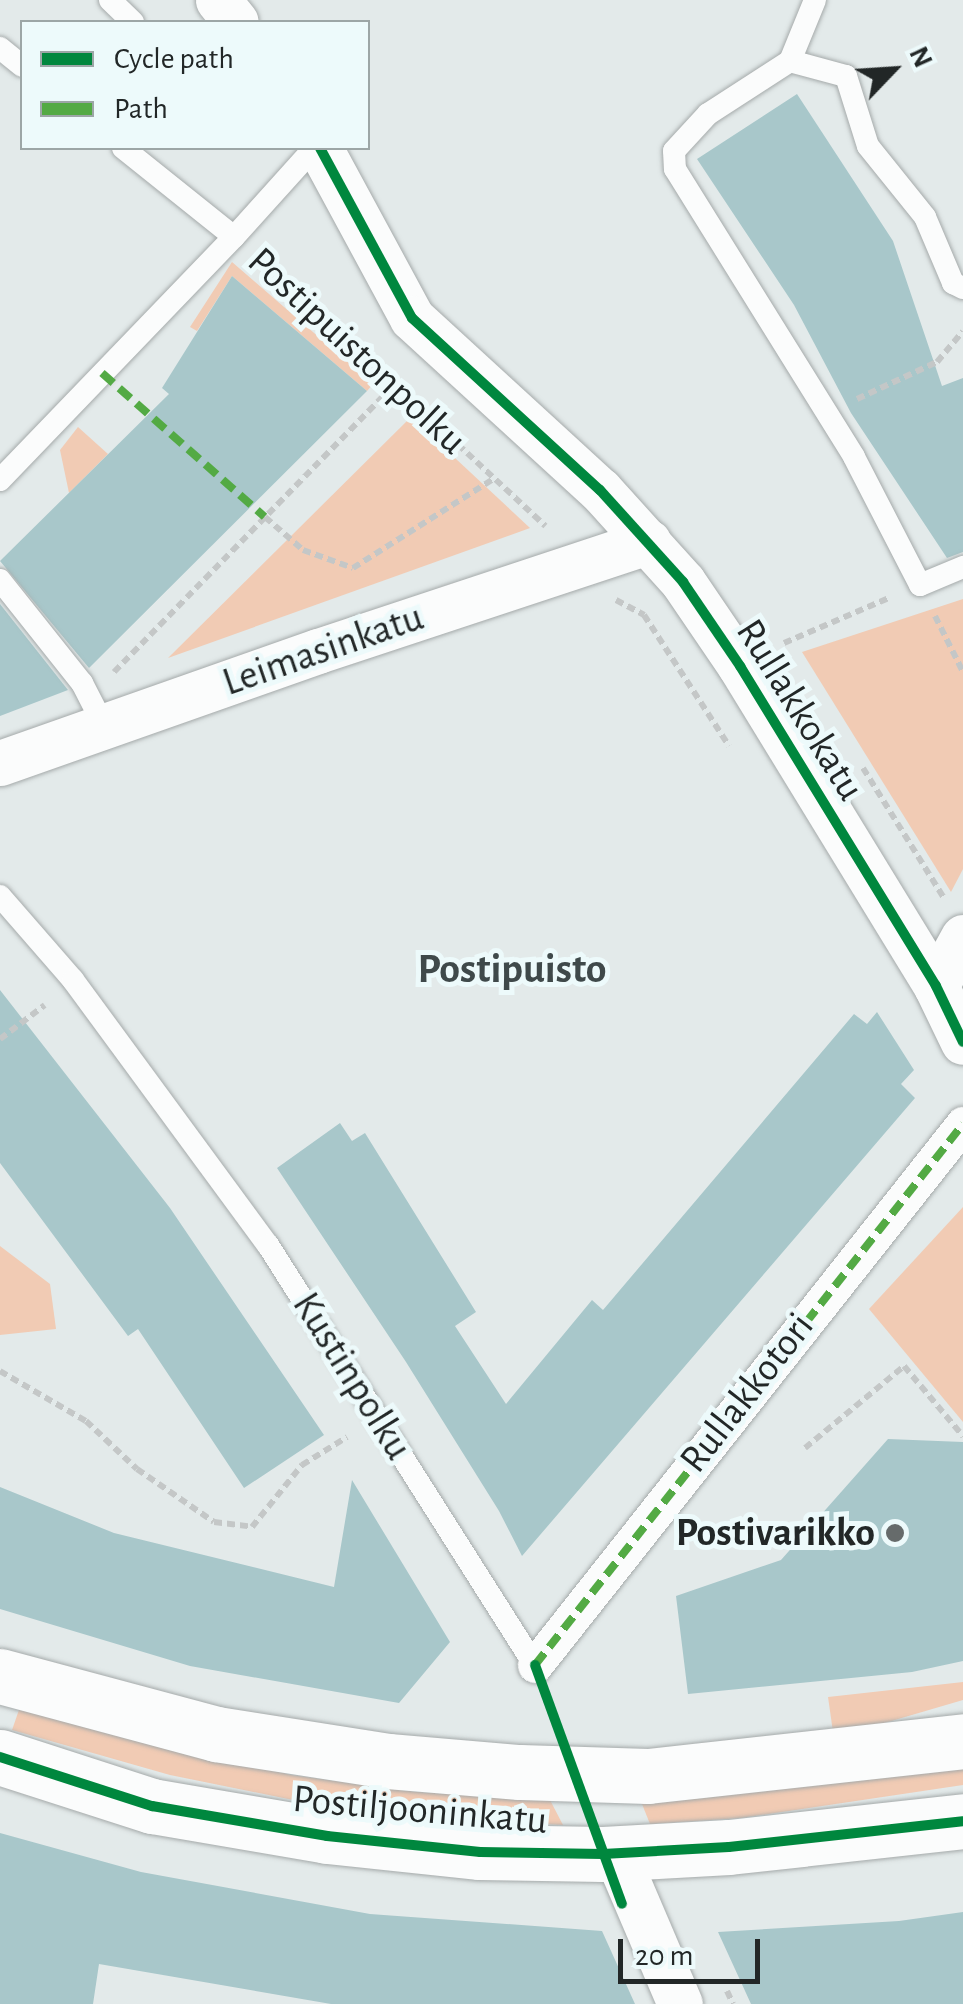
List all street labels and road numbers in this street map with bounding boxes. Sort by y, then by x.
street label: Postipuistonpolku [238,237,476,465]
street label: Leimasinkatu [216,593,430,707]
street label: Rullakkokatu [725,611,875,809]
street label: Kustinpolku [282,1284,422,1468]
street label: Rullakkotori [670,1304,824,1482]
street label: Postiljooninkatu [291,1775,549,1845]

